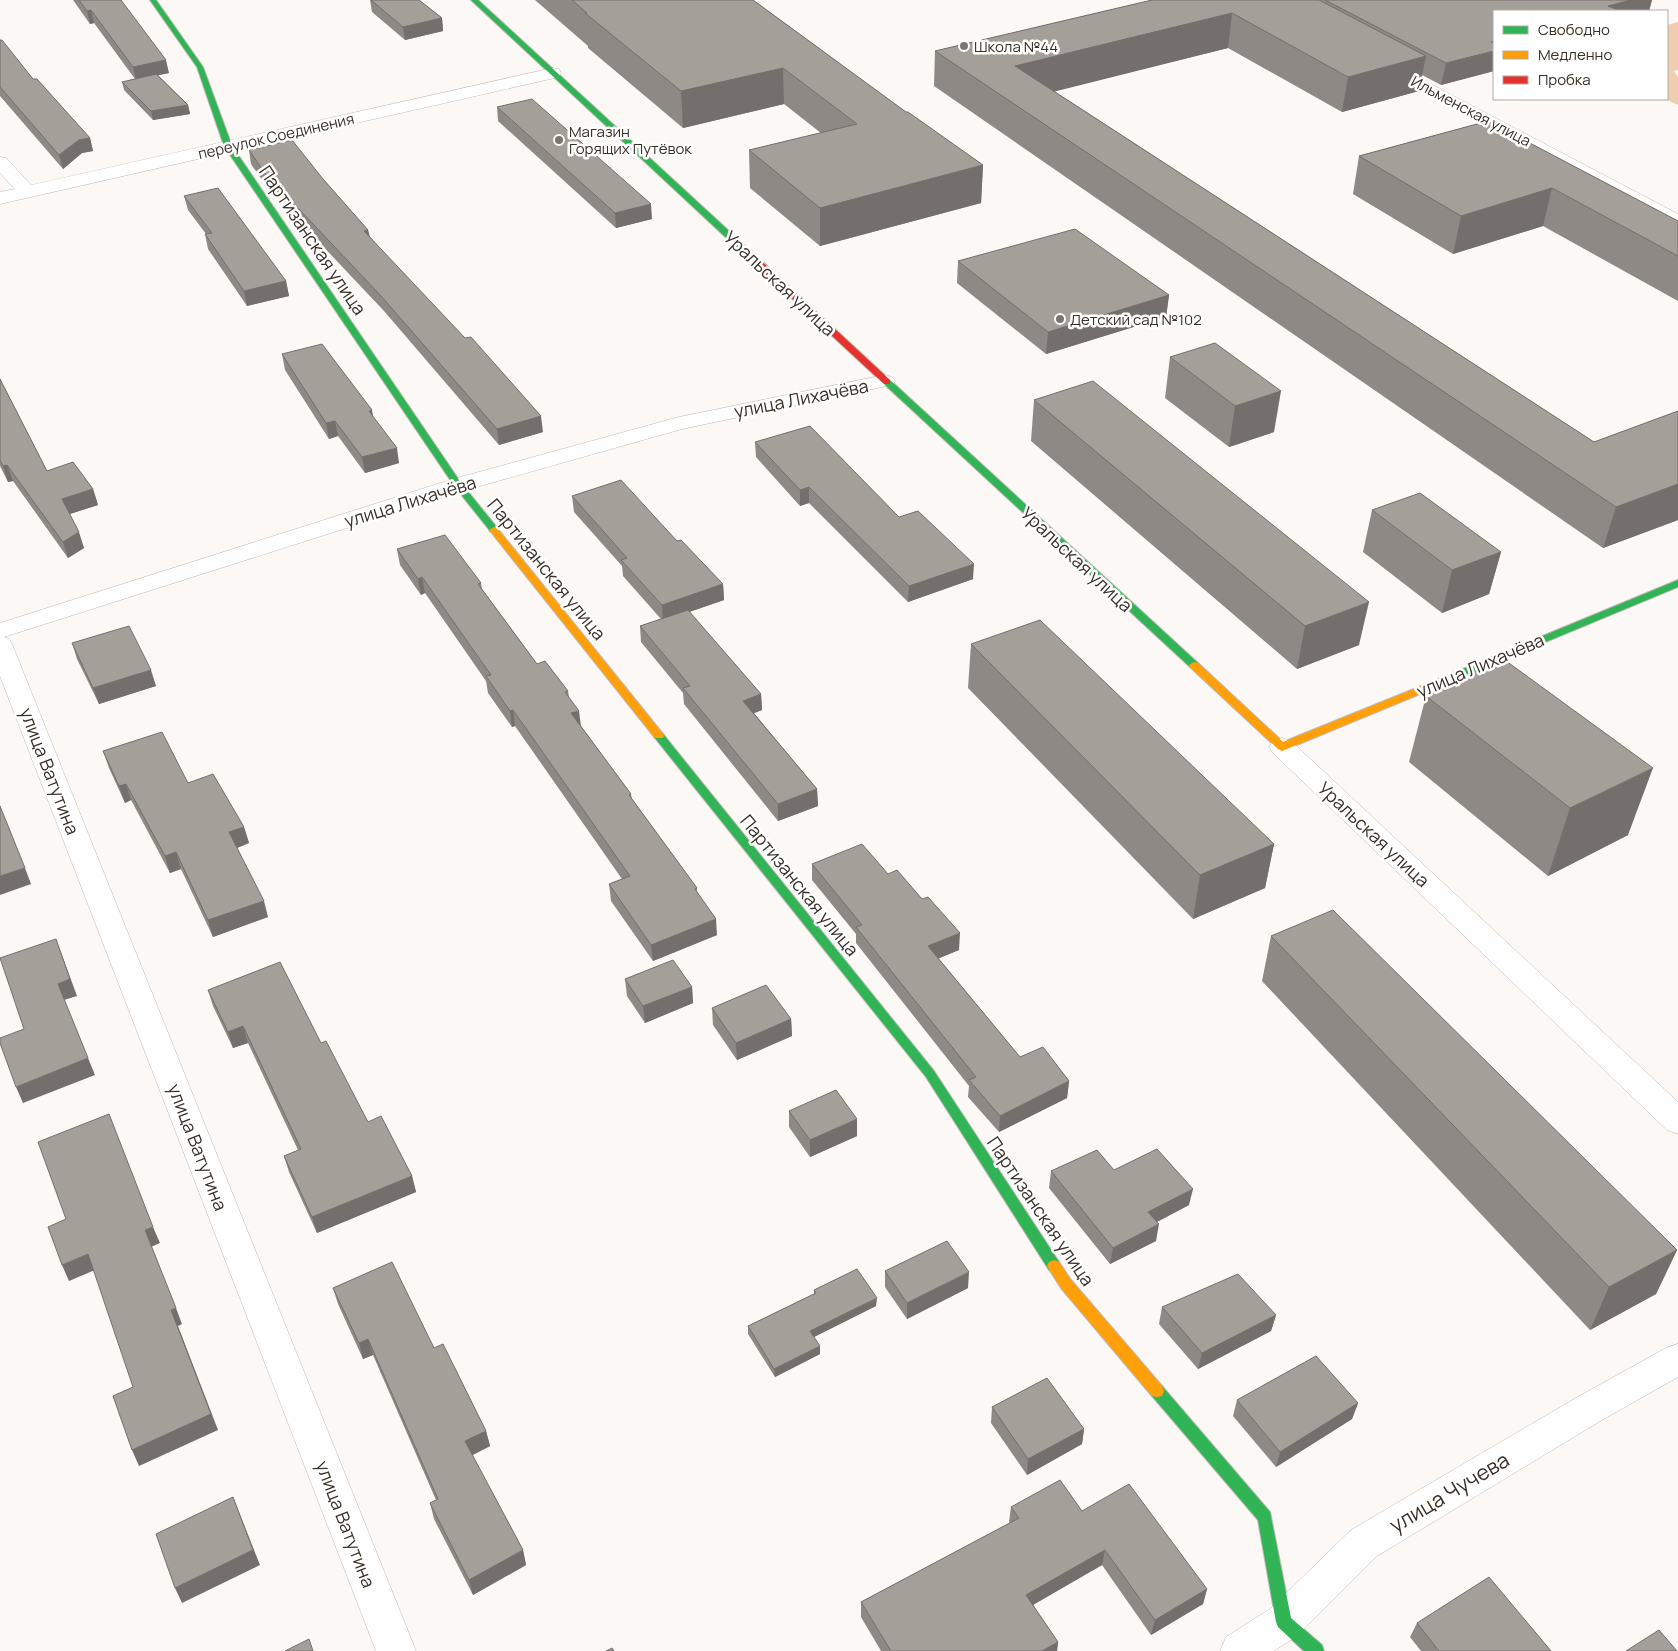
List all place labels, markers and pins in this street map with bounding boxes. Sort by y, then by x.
place label: Школа №44 [974,36,1058,57]
marker: Школа №44 [958,40,970,52]
place label: Магазин Горящих Путёвок [569,121,692,159]
marker: Магазин Горящих Путёвок [553,134,565,146]
place label: Детский сад №102 [1070,309,1202,330]
marker: Детский сад №102 [1054,313,1066,325]

